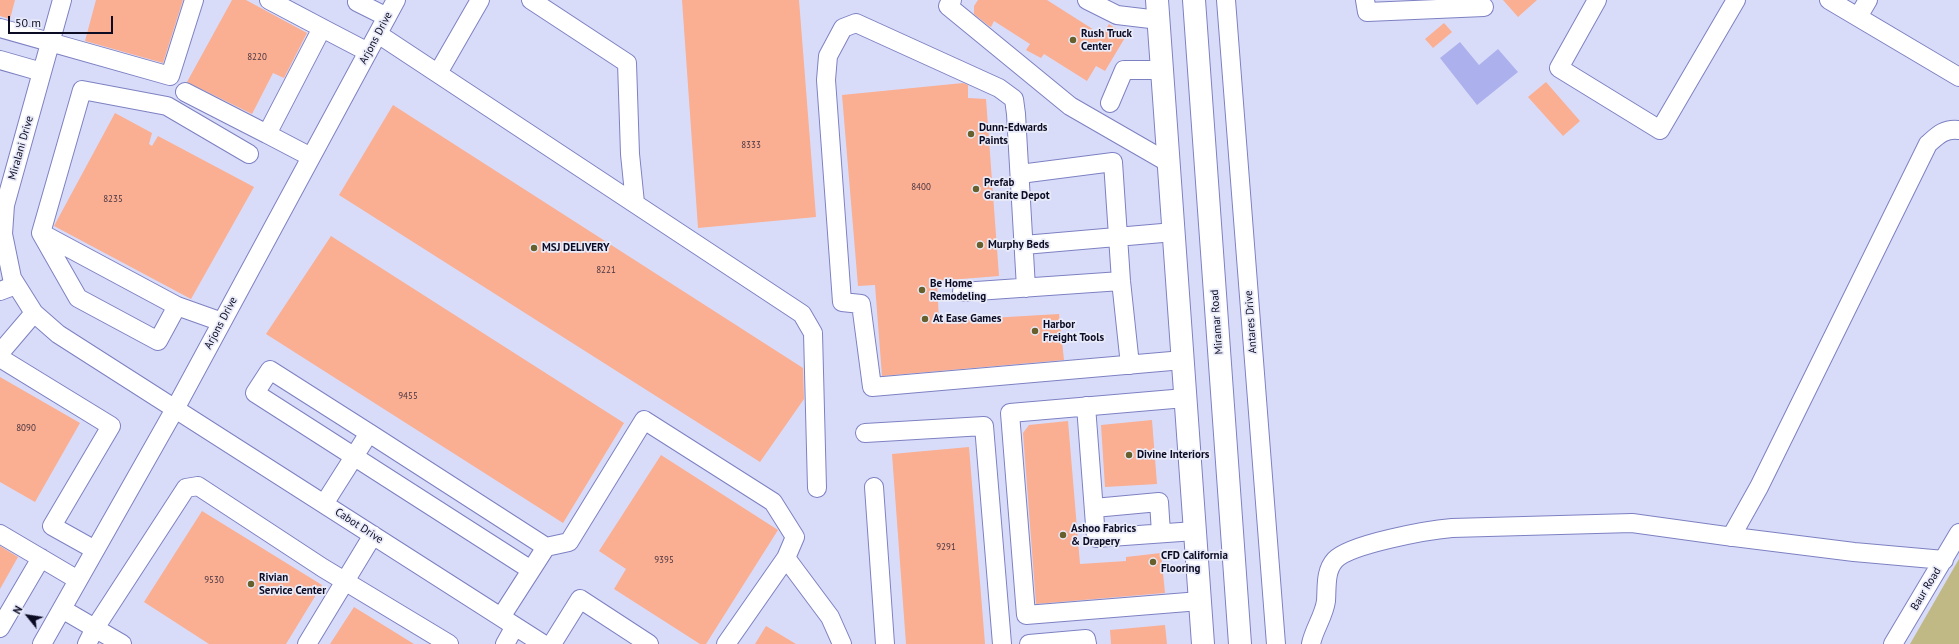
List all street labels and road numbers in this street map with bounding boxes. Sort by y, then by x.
street label: Arjons Drive [357,10,395,66]
street label: Miralani Drive [6,114,36,182]
street label: Miramar Road [1208,289,1226,355]
street label: Antares Drive [1242,290,1260,354]
street label: Arjons Drive [202,295,240,351]
street label: Cabot Drive [332,506,386,546]
street label: Baur Road [1908,565,1944,613]

